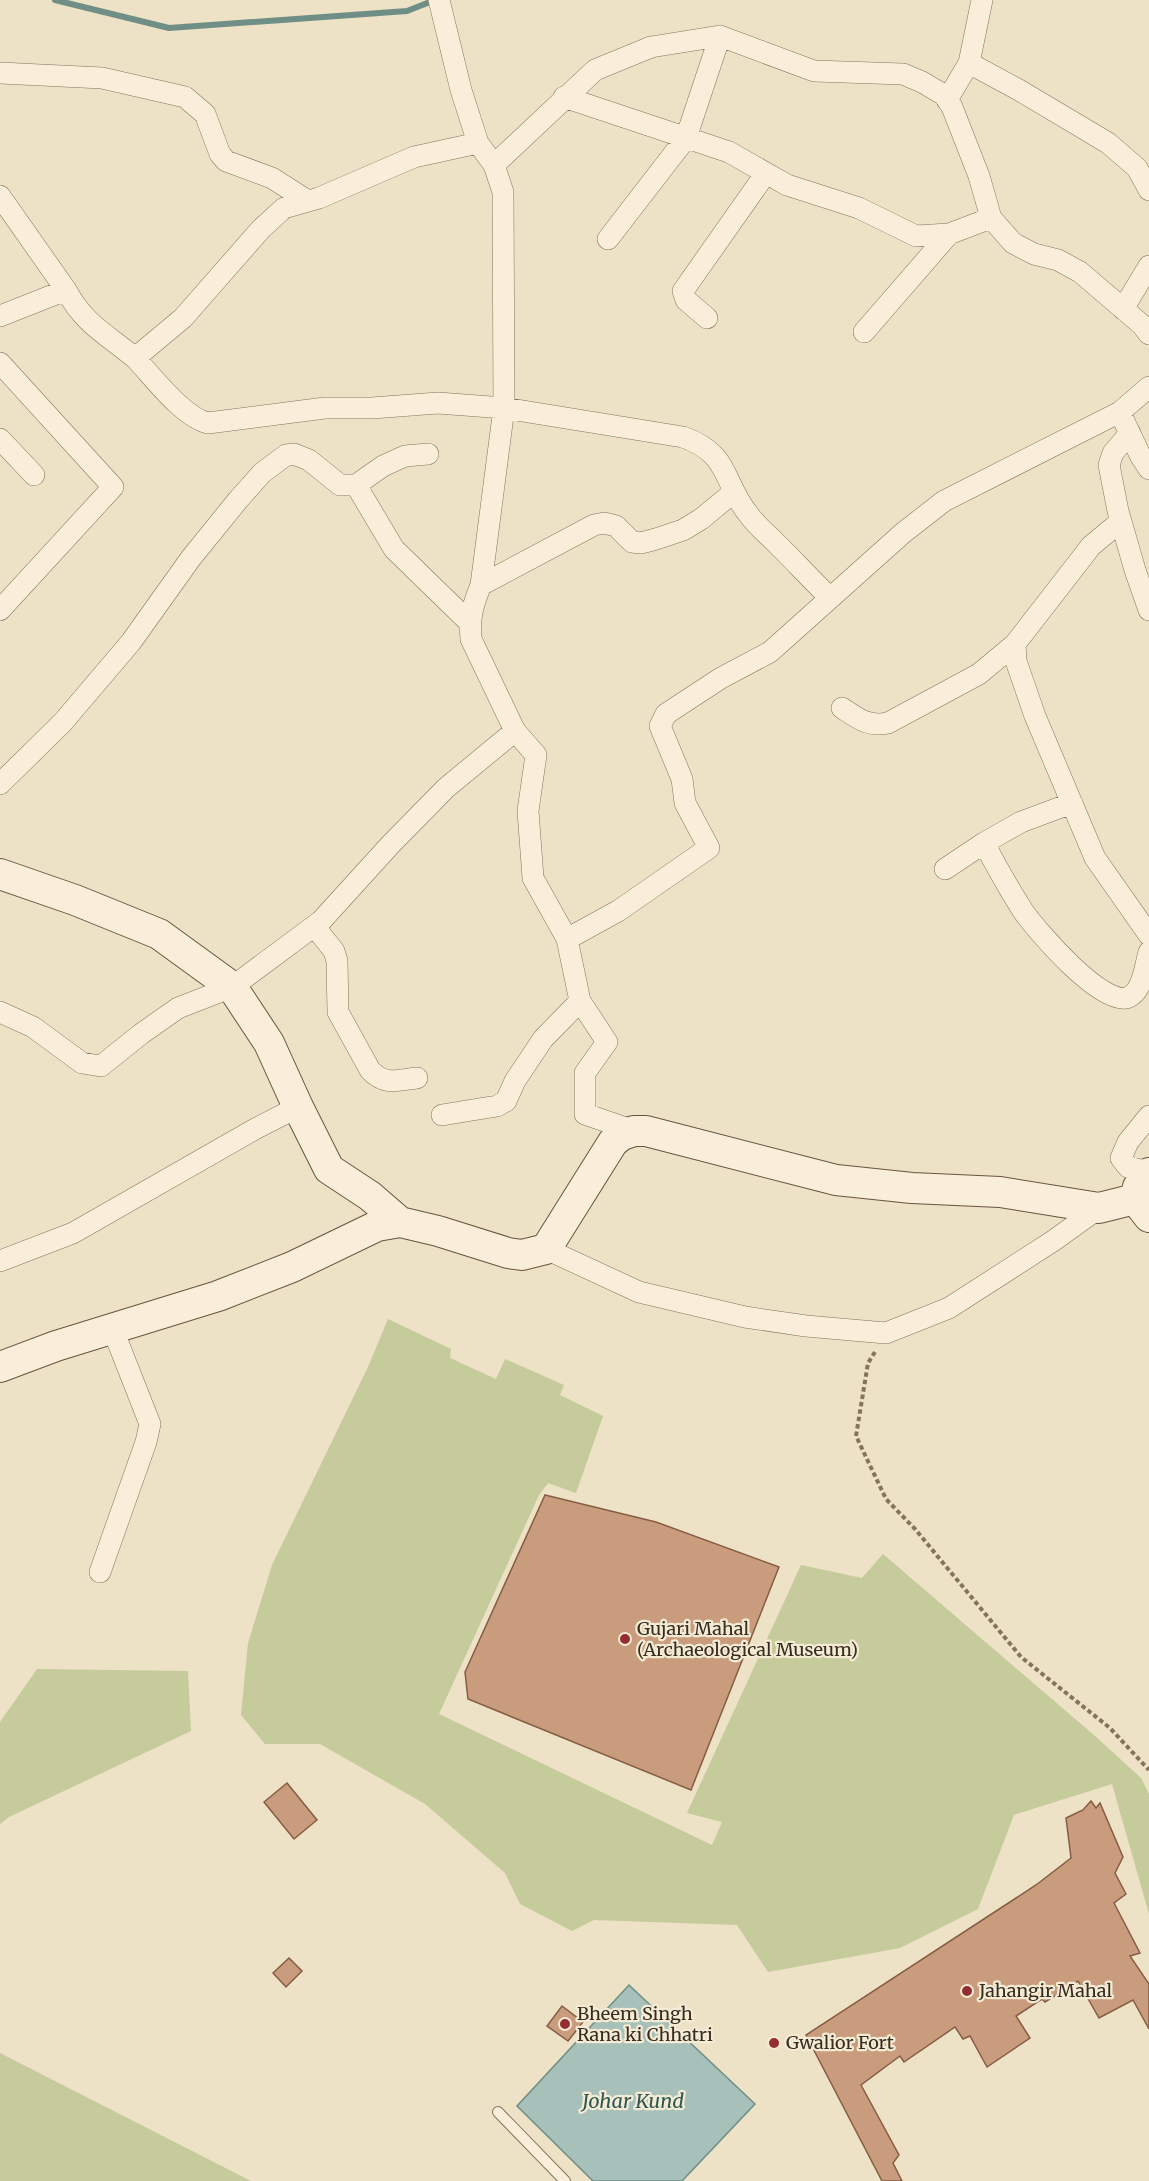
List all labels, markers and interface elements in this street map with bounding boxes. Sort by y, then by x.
place label: Gujari Mahal (Archaeological Museum) [637,1617,858,1661]
marker: Gujari Mahal (Archaeological Museum) [618,1632,632,1646]
place label: Jahangir Mahal [978,1979,1112,2002]
marker: Jahangir Mahal [960,1984,974,1998]
place label: Bheem Singh Rana ki Chhatri [577,2002,713,2046]
marker: Bheem Singh Rana ki Chhatri [558,2017,572,2031]
place label: Gwalior Fort [786,2031,894,2054]
marker: Gwalior Fort [767,2036,781,2050]
water label: Johar Kund [580,2088,684,2113]

